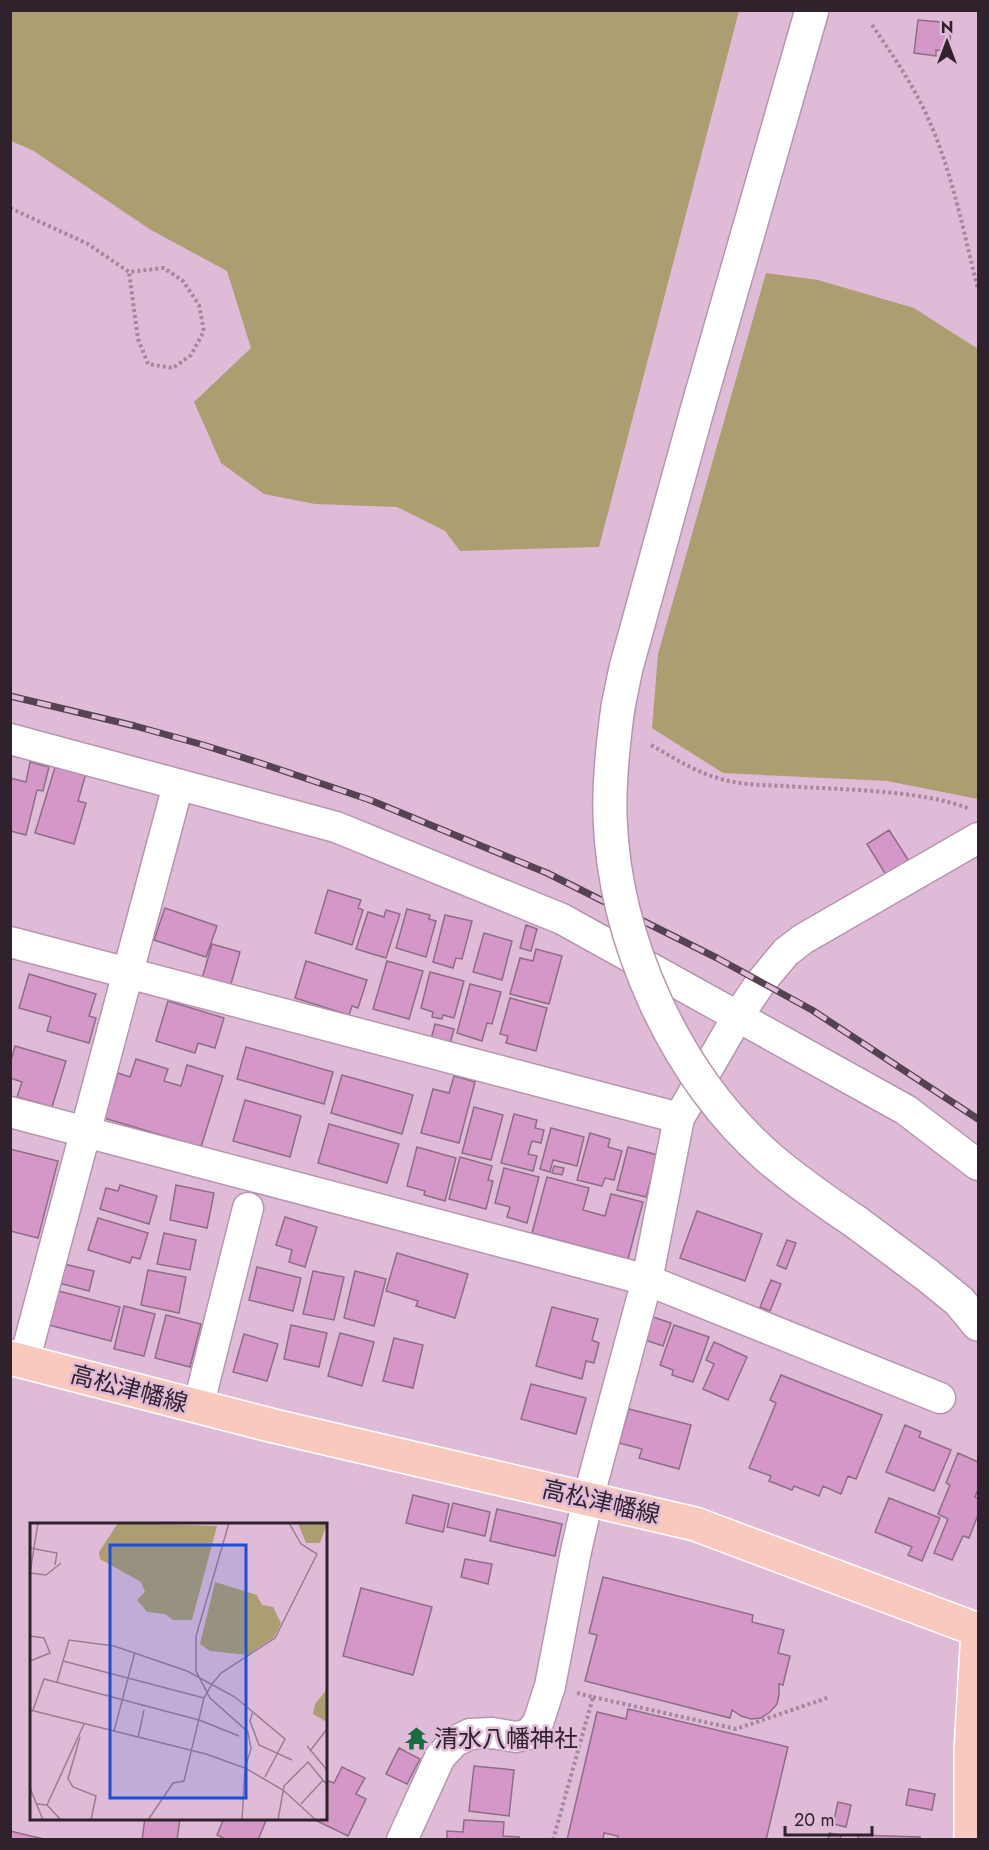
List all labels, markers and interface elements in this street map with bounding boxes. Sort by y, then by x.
north arrow [917,12,977,72]
text: N [941,16,953,39]
street label: 高松津幡線 [67,1356,192,1421]
street label: 高松津幡線 [539,1471,664,1532]
inset map [30,1523,327,1820]
place label: 清水八幡神社 [434,1721,578,1756]
temple icon: 清水八幡神社 [403,1726,429,1752]
scale bar [785,1799,872,1837]
text: 20 m [794,1807,834,1833]

